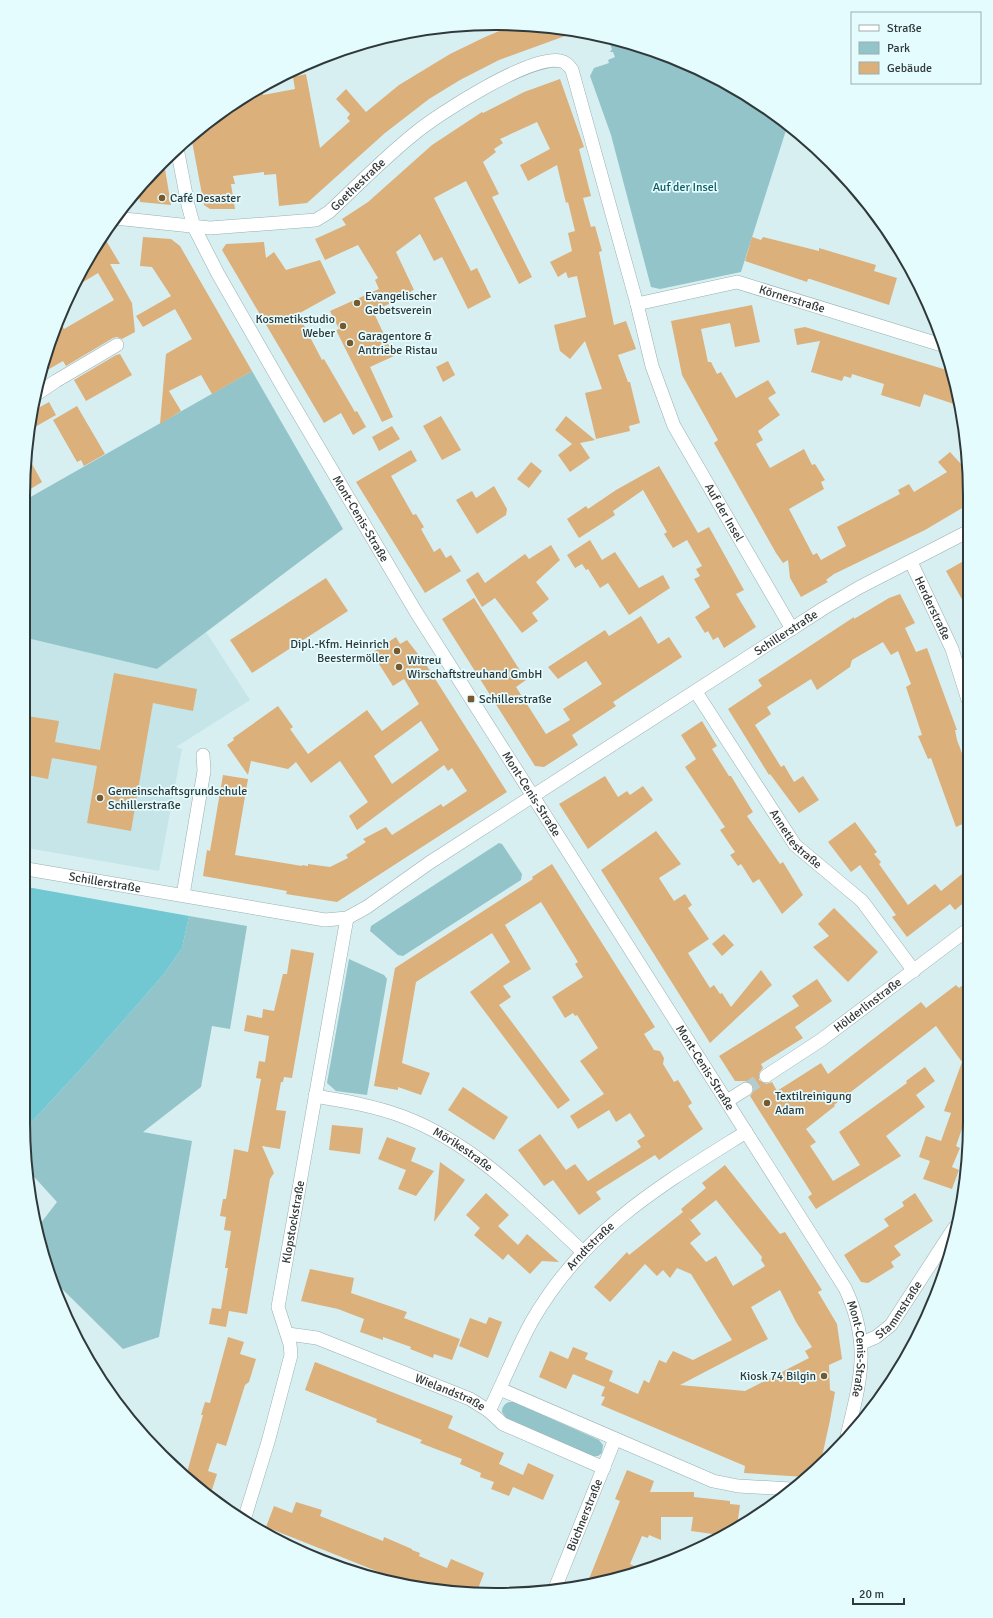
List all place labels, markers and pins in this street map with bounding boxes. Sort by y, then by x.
place label: Café Desaster [170,191,241,206]
marker: Café Desaster [157,193,167,203]
place label: Evangelischer Gebetsverein [365,289,437,318]
marker: Evangelischer Gebetsverein [352,298,362,308]
place label: Kosmetikstudio Weber [256,312,336,341]
marker: Kosmetikstudio Weber [338,321,348,331]
place label: Garagentore & Antriebe Ristau [358,329,438,358]
marker: Garagentore & Antriebe Ristau [345,338,355,348]
place label: Dipl.-Kfm. Heinrich Beestermöller [290,637,390,666]
marker: Dipl.-Kfm. Heinrich Beestermöller [392,646,402,656]
place label: Witreu Wirschaftstreuhand GmbH [407,653,542,682]
marker: Witreu Wirschaftstreuhand GmbH [394,662,404,672]
place label: Schillerstraße [479,692,552,707]
marker: Schillerstraße [466,694,476,704]
place label: Gemeinschaftsgrundschule Schillerstraße [108,784,247,813]
marker: Gemeinschaftsgrundschule Schillerstraße [95,793,105,803]
place label: Textilreinigung Adam [775,1089,852,1118]
marker: Textilreinigung Adam [762,1098,772,1108]
place label: Kiosk 74 Bilgin [740,1369,816,1384]
marker: Kiosk 74 Bilgin [819,1371,829,1381]

